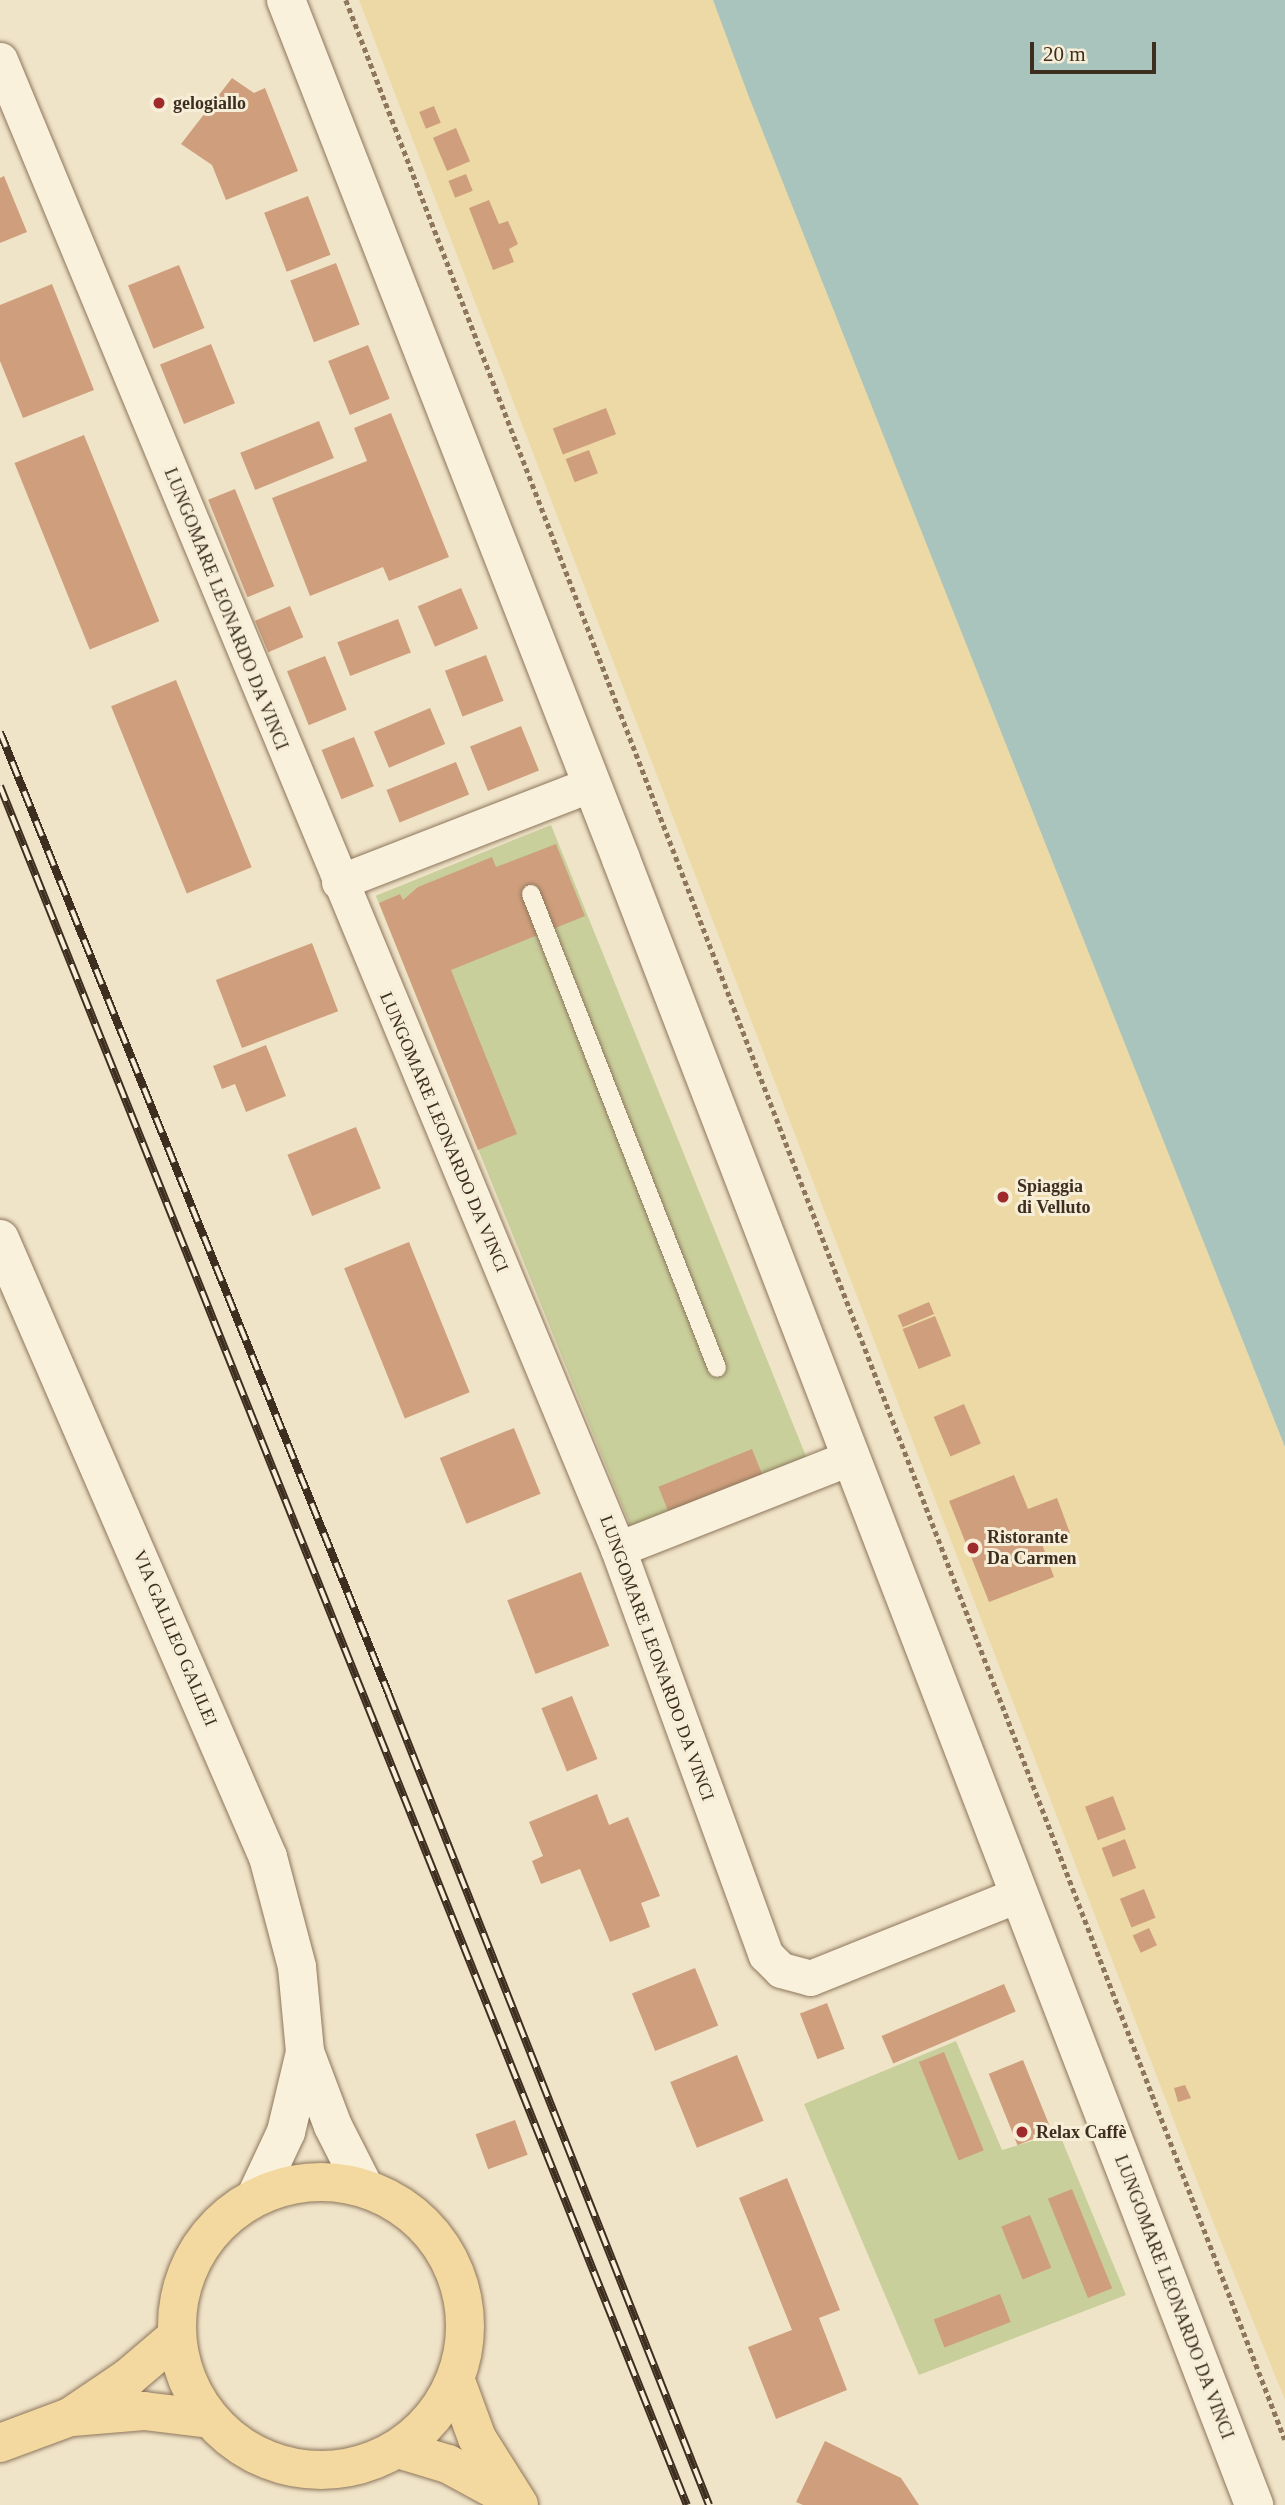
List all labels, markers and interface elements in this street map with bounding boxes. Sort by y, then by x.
scale bar [1033,28,1159,72]
text: 20 m [1043,42,1086,66]
place label: gelogiallo [173,92,246,114]
marker: gelogiallo [151,95,167,111]
street label: LUNGOMARE LEONARDO DA VINCI [159,464,293,754]
street label: LUNGOMARE LEONARDO DA VINCI [375,988,513,1276]
place label: Spiaggia di Velluto [1017,1176,1091,1218]
marker: Spiaggia di Velluto [995,1189,1011,1205]
street label: LUNGOMARE LEONARDO DA VINCI [595,1512,719,1804]
place label: Ristorante Da Carmen [987,1527,1076,1570]
marker: Ristorante Da Carmen [965,1540,981,1556]
street label: VIA GALILEO GALILEI [128,1546,222,1730]
place label: Relax Caffè [1036,2121,1126,2143]
marker: Relax Caffè [1014,2124,1030,2140]
street label: LUNGOMARE LEONARDO DA VINCI [1110,2151,1238,2443]

